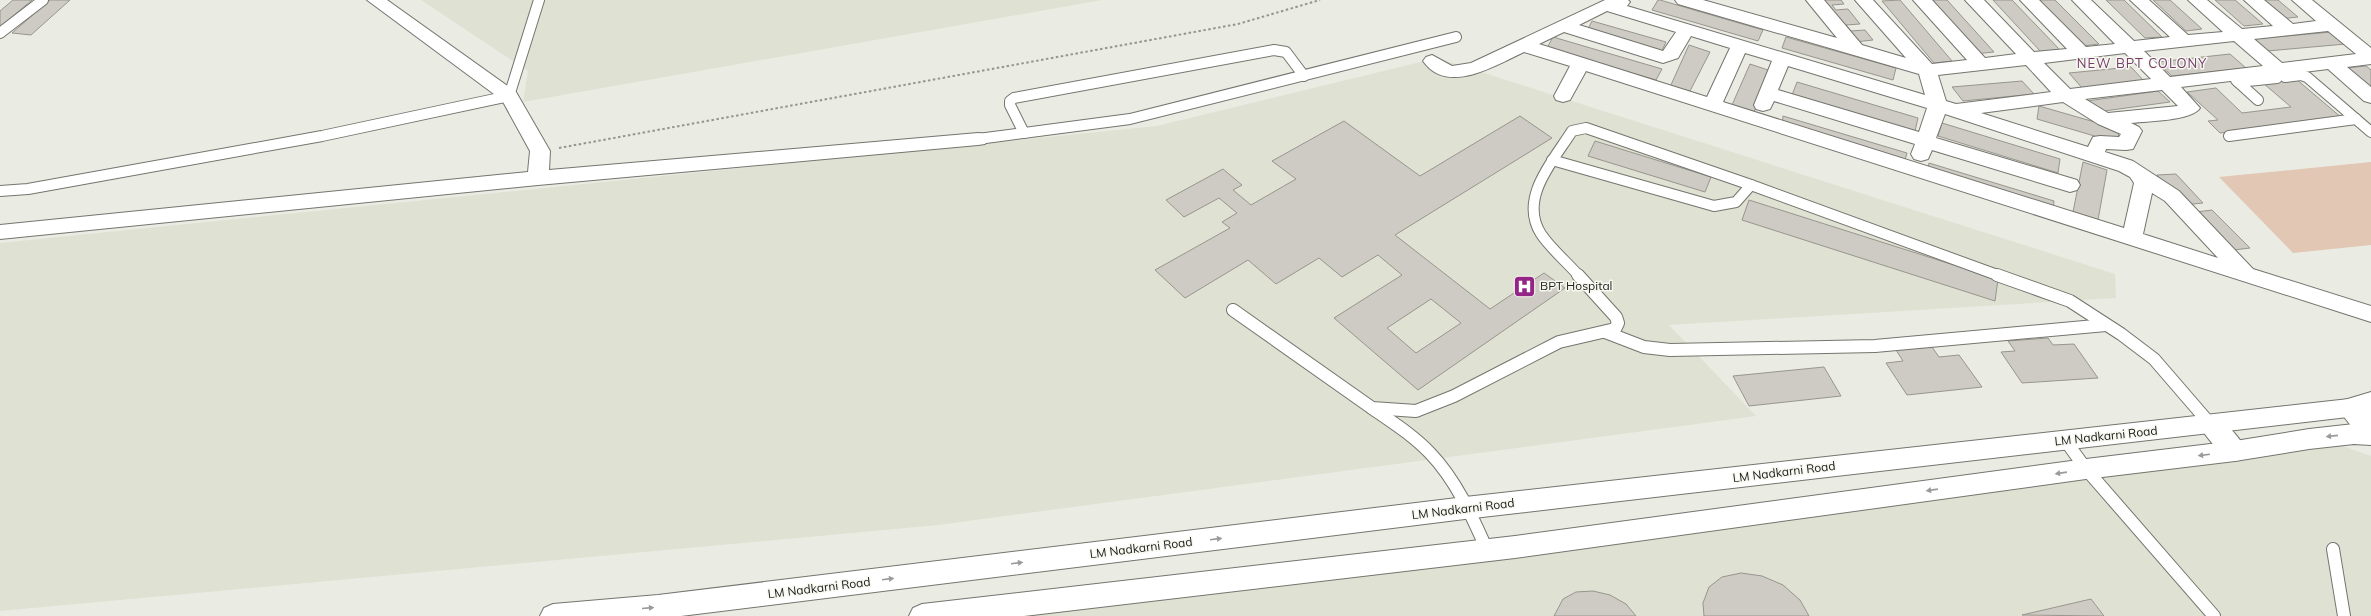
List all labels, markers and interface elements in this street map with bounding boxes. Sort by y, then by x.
district label: NEW BPT COLONY [2077,55,2207,71]
hospital icon: BPT Hospital [1511,273,1537,299]
place label: BPT Hospital [1540,278,1612,293]
street label: LM Nadkarni Road [2054,423,2158,448]
one-way arrow [2326,433,2338,440]
one-way arrow [2197,452,2210,458]
street label: LM Nadkarni Road [1732,458,1836,485]
one-way arrow [2055,470,2067,476]
one-way arrow [1926,487,1938,493]
street label: LM Nadkarni Road [1411,495,1515,522]
street label: LM Nadkarni Road [1089,534,1193,561]
one-way arrow [1210,536,1222,542]
one-way arrow [1011,560,1023,566]
street label: LM Nadkarni Road [767,574,871,601]
one-way arrow [882,576,894,582]
one-way arrow [642,605,654,612]

